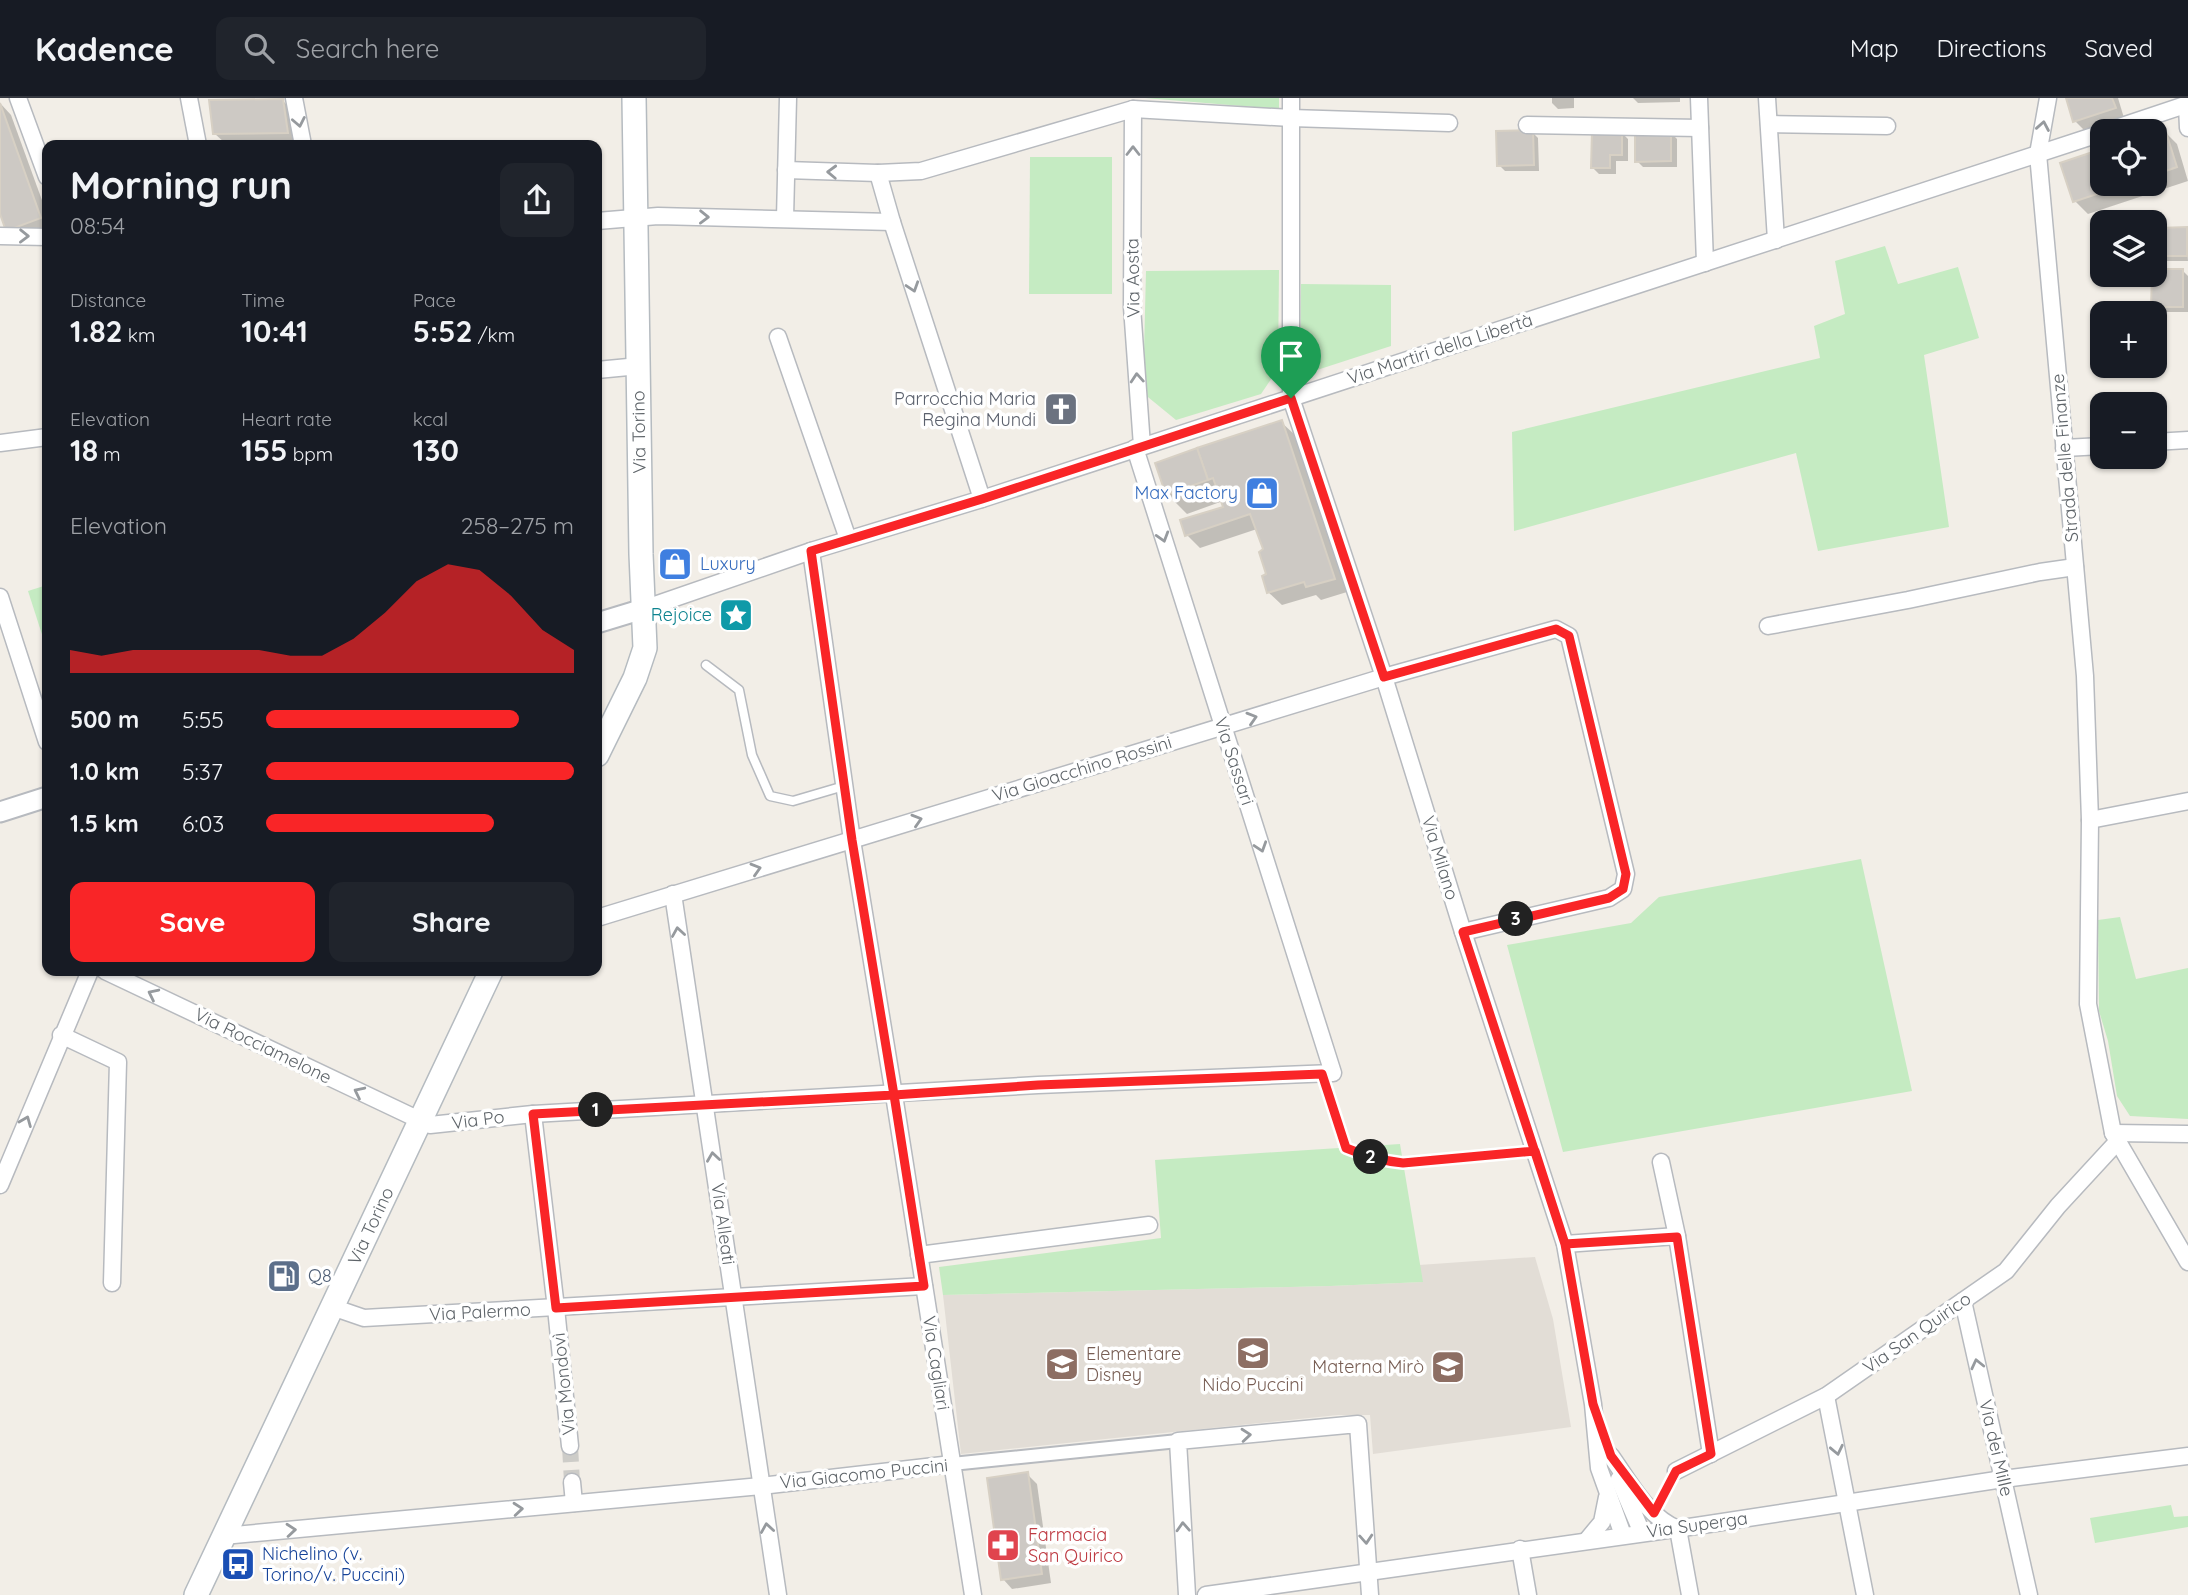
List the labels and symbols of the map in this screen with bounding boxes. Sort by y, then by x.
one-way arrow [291,116,306,128]
one-way arrow [2035,120,2050,132]
one-way arrow [1125,145,1141,156]
one-way arrow [826,164,837,179]
one-way arrow [700,209,710,225]
one-way arrow [18,229,29,244]
street label: Via Aosta [1120,238,1145,318]
one-way arrow [905,281,919,293]
street label: Via Martiri della Libertà [1344,308,1535,389]
pin [1261,326,1321,398]
one-way arrow [1130,372,1145,383]
street label: Strada delle Finanze [2046,373,2083,543]
place label: Parrocchia Maria Regina Mundi [894,387,1036,431]
street label: Via Torino [626,390,651,474]
church icon: Parrocchia Maria Regina Mundi [1042,390,1080,428]
shop icon: Max Factory [1243,474,1281,512]
place label: Max Factory [1134,481,1238,504]
one-way arrow [1155,530,1169,543]
shop icon: Luxury [656,545,694,583]
place label: Luxury [700,552,756,575]
place icon: Rejoice [717,596,755,634]
place label: Rejoice [651,603,712,626]
one-way arrow [1245,711,1257,726]
street label: Via Sassari [1209,714,1260,808]
street label: Via Gioacchino Rossini [989,730,1174,807]
one-way arrow [911,813,923,828]
street label: Via Milano [1417,813,1464,903]
one-way arrow [1253,841,1267,853]
one-way arrow [749,863,761,877]
pin: 3 [1498,902,1534,936]
one-way arrow [671,926,686,938]
one-way arrow [148,989,161,1003]
street label: Via Rocciamelone [191,1002,336,1089]
one-way arrow [354,1087,366,1101]
pin: 1 [578,1093,614,1128]
street label: Via Po [450,1105,506,1134]
one-way arrow [18,1116,32,1129]
pin: 2 [1354,1140,1388,1174]
one-way arrow [706,1151,721,1163]
street label: Via Alleati [706,1181,741,1266]
street label: Via Torino [343,1183,399,1268]
fuel station icon: Q8 [265,1257,303,1295]
place label: Q8 [308,1264,332,1287]
street label: Via San Quirico [1858,1287,1975,1378]
street label: Via Palermo [429,1297,531,1326]
street label: Via Cagliari [918,1314,955,1412]
street label: Via Mondovì [547,1332,580,1436]
school or university icon: Nido Puccini [1234,1334,1272,1372]
place label: Elementare Disney [1086,1342,1181,1386]
school or university icon: Elementare Disney [1043,1345,1081,1383]
school or university icon: Materna Mirò [1429,1348,1467,1386]
place label: Materna Mirò [1312,1355,1424,1378]
one-way arrow [1971,1358,1985,1370]
place label: Nido Puccini [1202,1373,1304,1396]
street label: Via dei Mille [1974,1397,2019,1498]
one-way arrow [1241,1428,1252,1443]
one-way arrow [1829,1444,1844,1456]
street label: Via Giacomo Puccini [779,1453,949,1494]
one-way arrow [512,1501,524,1516]
street label: Via Superga [1645,1506,1749,1543]
one-way arrow [1176,1521,1191,1532]
one-way arrow [286,1522,297,1537]
one-way arrow [760,1522,775,1533]
place label: Farmacia San Quirico [1028,1523,1123,1567]
pharmacy icon: Farmacia San Quirico [984,1526,1022,1564]
one-way arrow [1358,1534,1373,1545]
place label: Nichelino (v. Torino/v. Puccini) [262,1542,405,1586]
bus stop icon: Nichelino (v. Torino/v. Puccini) [219,1545,257,1583]

